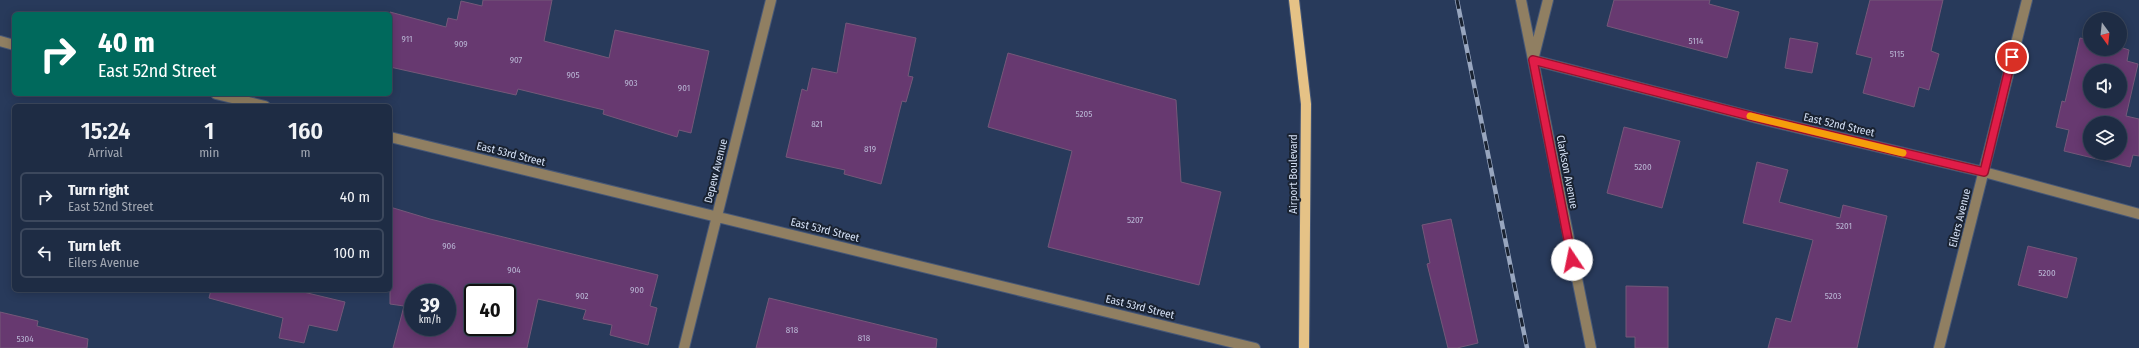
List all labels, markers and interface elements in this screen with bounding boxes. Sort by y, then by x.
north arrow [2083,12,2127,56]
map controls [2083,12,2127,160]
text: 40 m [98,26,155,59]
icon: right [32,28,84,80]
house number: 911 [401,34,413,44]
house number: 5114 [1689,36,1704,46]
house number: 909 [454,39,468,49]
pin [1995,40,2029,74]
icon: arrive [2001,46,2023,68]
house number: 5115 [1890,49,1904,59]
house number: 907 [510,55,523,65]
text: East 52nd Street [98,60,216,82]
button: sound [2083,64,2127,108]
house number: 905 [566,70,580,80]
house number: 903 [624,78,638,88]
house number: 901 [678,83,690,93]
house number: 5205 [1076,109,1092,119]
street label: East 52nd Street [1802,111,1876,140]
button: layers [2083,116,2127,160]
text: 15:24 [81,117,130,145]
text: 1 [204,117,214,145]
text: 160 [288,117,323,145]
house number: 821 [811,119,823,129]
street label: Airport Boulevard [1287,134,1300,214]
street label: Clarkson Avenue [1554,134,1580,210]
street label: Depew Avenue [702,137,730,205]
street label: East 53rd Street [475,139,547,169]
house number: 819 [864,144,876,154]
text: Arrival [88,145,123,160]
text: min [199,145,219,160]
text: m [301,145,311,160]
house number: 5200 [1634,162,1652,172]
text: Turn right [68,181,129,199]
icon: right [34,186,56,208]
street label: Eilers Avenue [1946,187,1974,249]
text: 40 m [340,188,370,206]
text: East 52nd Street [68,199,154,214]
street label: East 53rd Street [789,215,861,245]
house number: 5207 [1127,215,1143,225]
house number: 5201 [1836,221,1852,231]
text: Turn left [68,237,121,255]
position arrow [1551,239,1593,281]
house number: 906 [442,241,456,251]
icon: left [34,242,56,264]
text: 100 m [333,244,370,262]
text: Eilers Avenue [68,255,139,270]
house number: 904 [507,265,521,275]
house number: 5200 [2038,268,2056,278]
speed limit sign: 40 [464,284,516,336]
house number: 900 [630,285,644,295]
house number: 902 [576,291,588,301]
house number: 5203 [1825,291,1841,301]
street label: East 53rd Street [1104,292,1176,322]
text: 39 [420,293,440,317]
text: km/h [419,314,441,326]
house number: 818 [786,325,799,335]
house number: 818 [858,333,871,343]
house number: 5304 [16,334,34,344]

